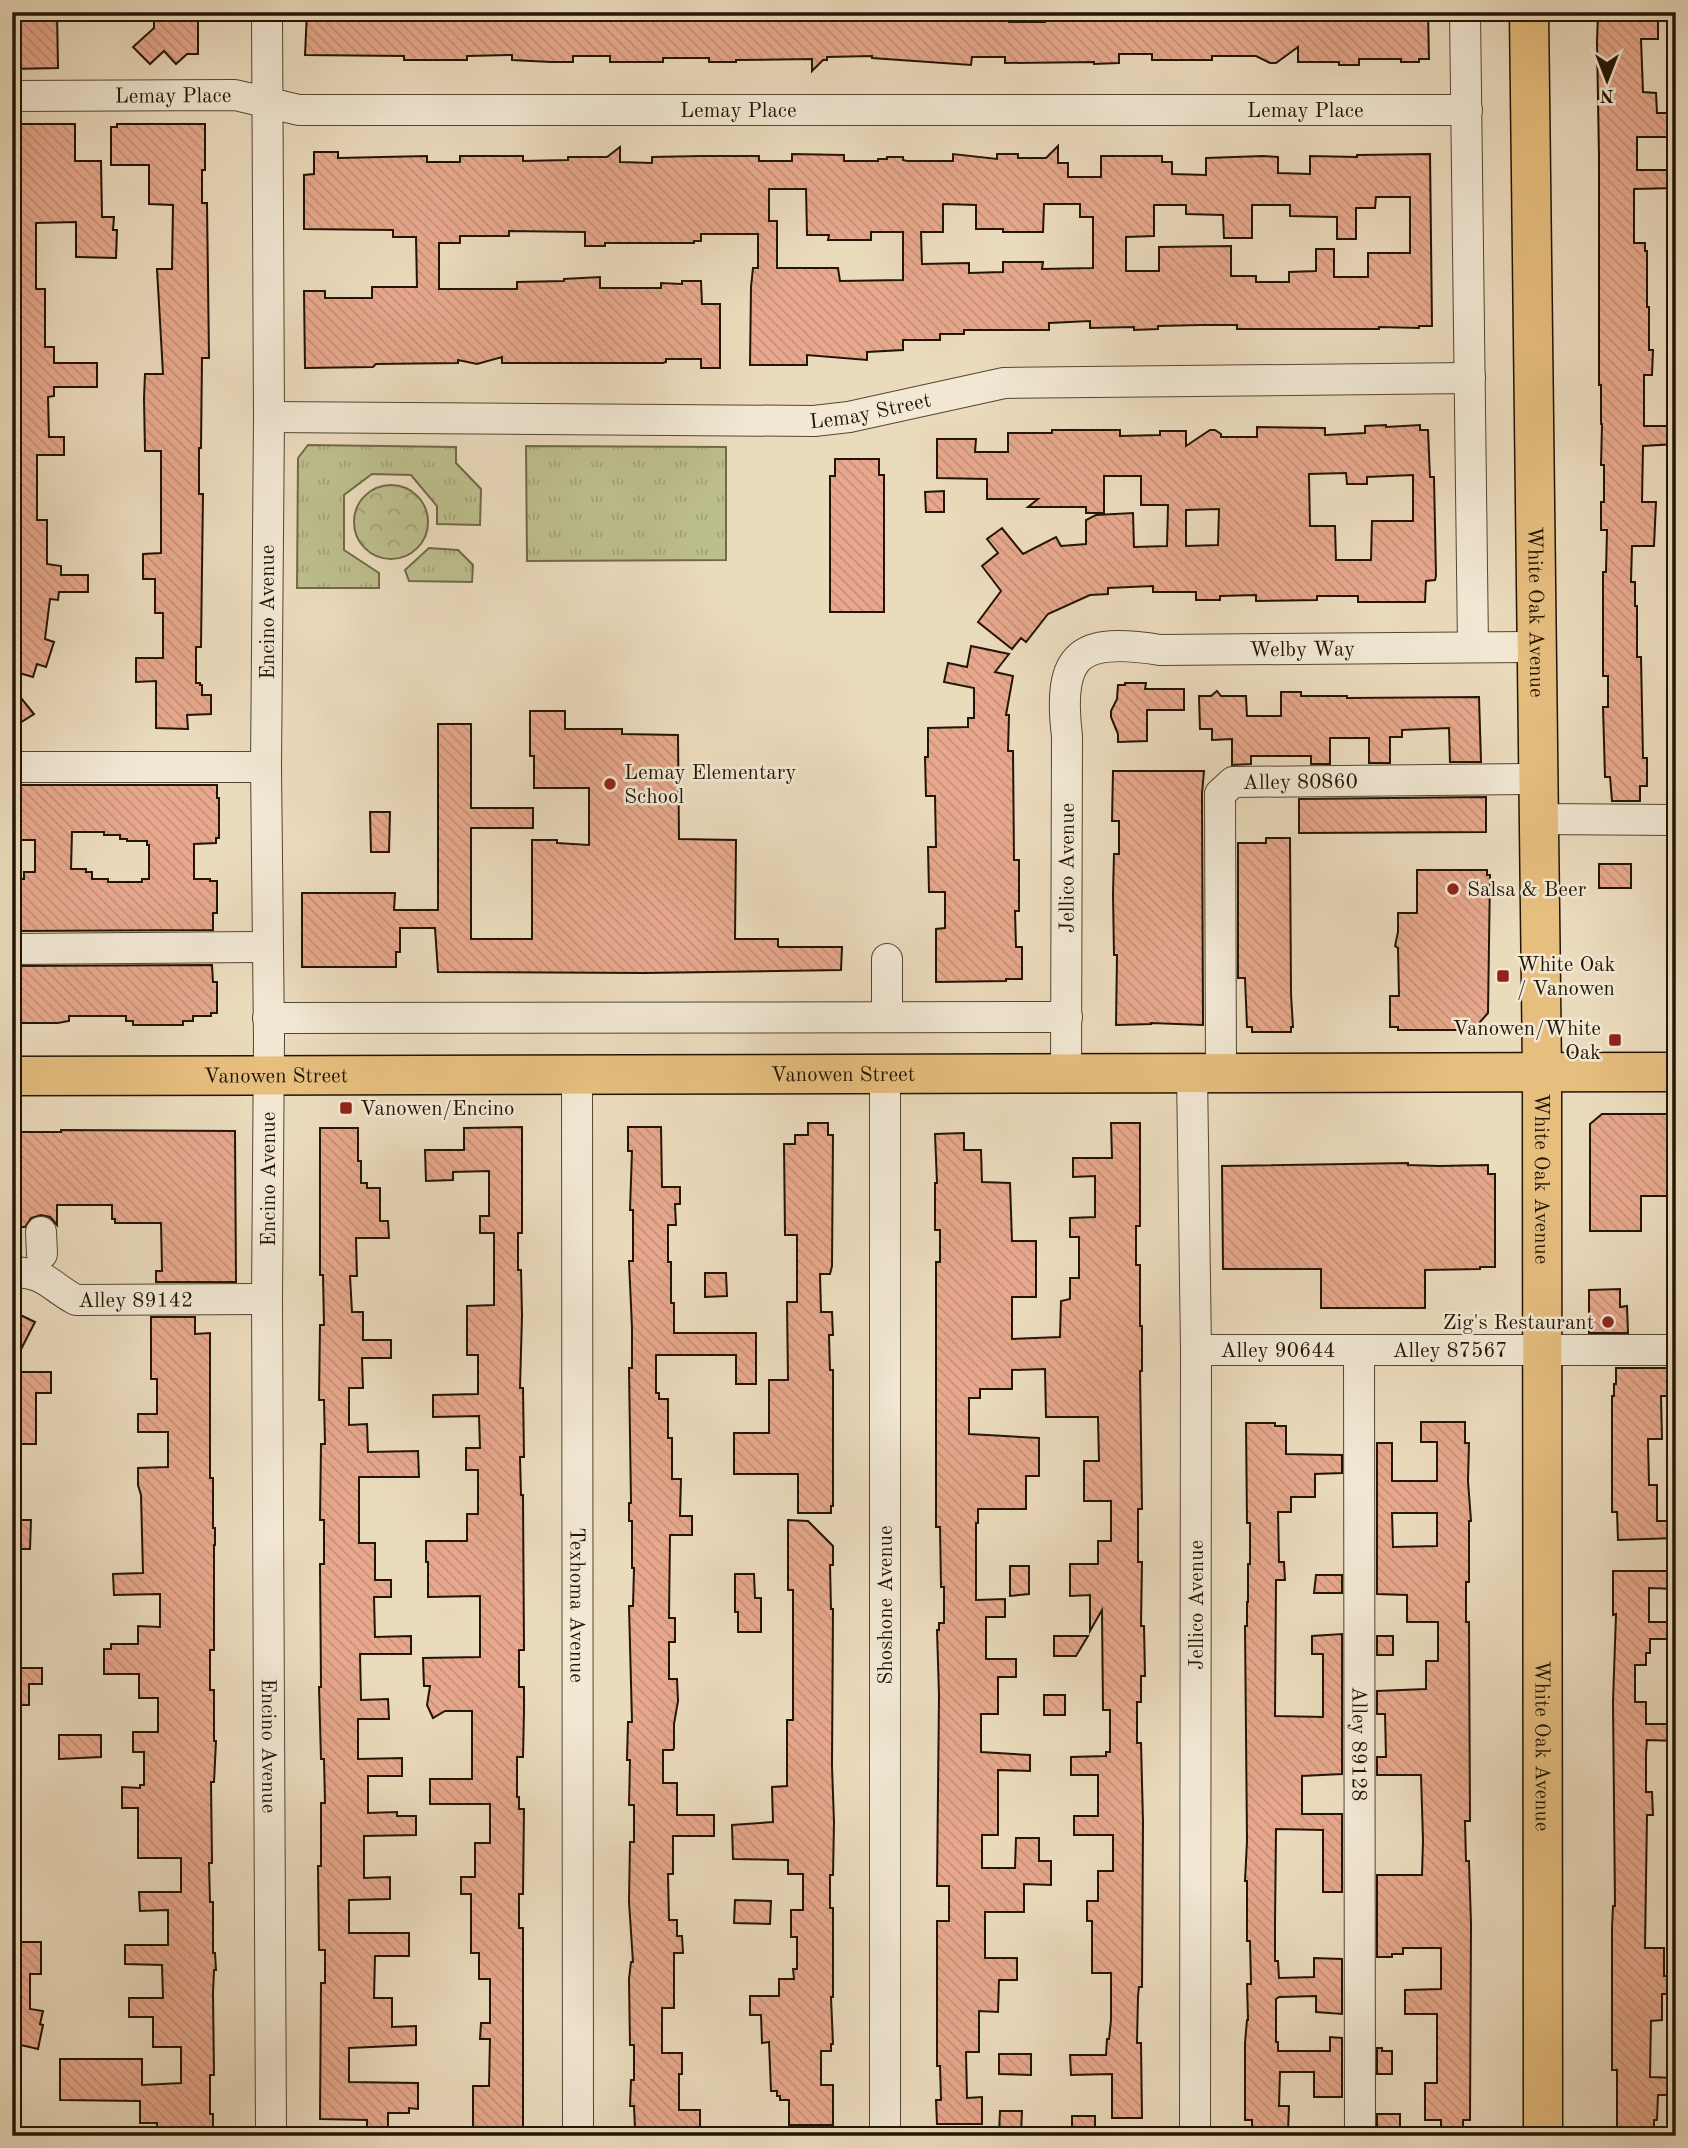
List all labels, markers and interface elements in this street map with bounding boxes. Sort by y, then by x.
north arrow [1572,46,1642,116]
text: N [1599,85,1614,104]
street label: Lemay Place [115,86,231,108]
street label: Lemay Place [680,101,797,122]
street label: Lemay Place [1247,101,1364,122]
street label: Lemay Street [808,390,933,433]
street label: White Oak Avenue [1523,526,1546,698]
street label: Encino Avenue [258,545,279,680]
street label: Welby Way [1249,639,1355,661]
place label: Lemay Elementary School [624,763,796,808]
street label: Alley 80860 [1243,772,1358,794]
marker: Lemay Elementary School [602,776,618,792]
street label: Jellico Avenue [1057,803,1079,933]
place label: Salsa & Beer [1467,880,1587,901]
marker: Salsa & Beer [1445,881,1461,897]
place label: White Oak / Vanowen [1517,955,1615,1000]
marker: White Oak / Vanowen [1495,968,1511,984]
place label: Vanowen/White Oak [1452,1019,1601,1064]
marker: Vanowen/White Oak [1607,1032,1623,1048]
street label: Vanowen Street [771,1065,915,1086]
street label: Vanowen Street [204,1066,348,1088]
street label: White Oak Avenue [1530,1093,1551,1264]
place label: Vanowen/Encino [360,1099,514,1120]
marker: Vanowen/Encino [338,1100,354,1116]
street label: Encino Avenue [259,1112,280,1247]
street label: Alley 89142 [78,1290,193,1312]
place label: Zig's Restaurant [1443,1313,1594,1334]
marker: Zig's Restaurant [1600,1314,1616,1330]
street label: Alley 90644 [1220,1341,1336,1362]
street label: Alley 87567 [1392,1341,1508,1362]
street label: Shoshone Avenue [876,1525,897,1685]
street label: Texhoma Avenue [565,1527,587,1683]
street label: Jellico Avenue [1187,1540,1208,1670]
street label: White Oak Avenue [1531,1660,1552,1831]
street label: Encino Avenue [257,1678,278,1814]
street label: Alley 89128 [1347,1686,1369,1802]

